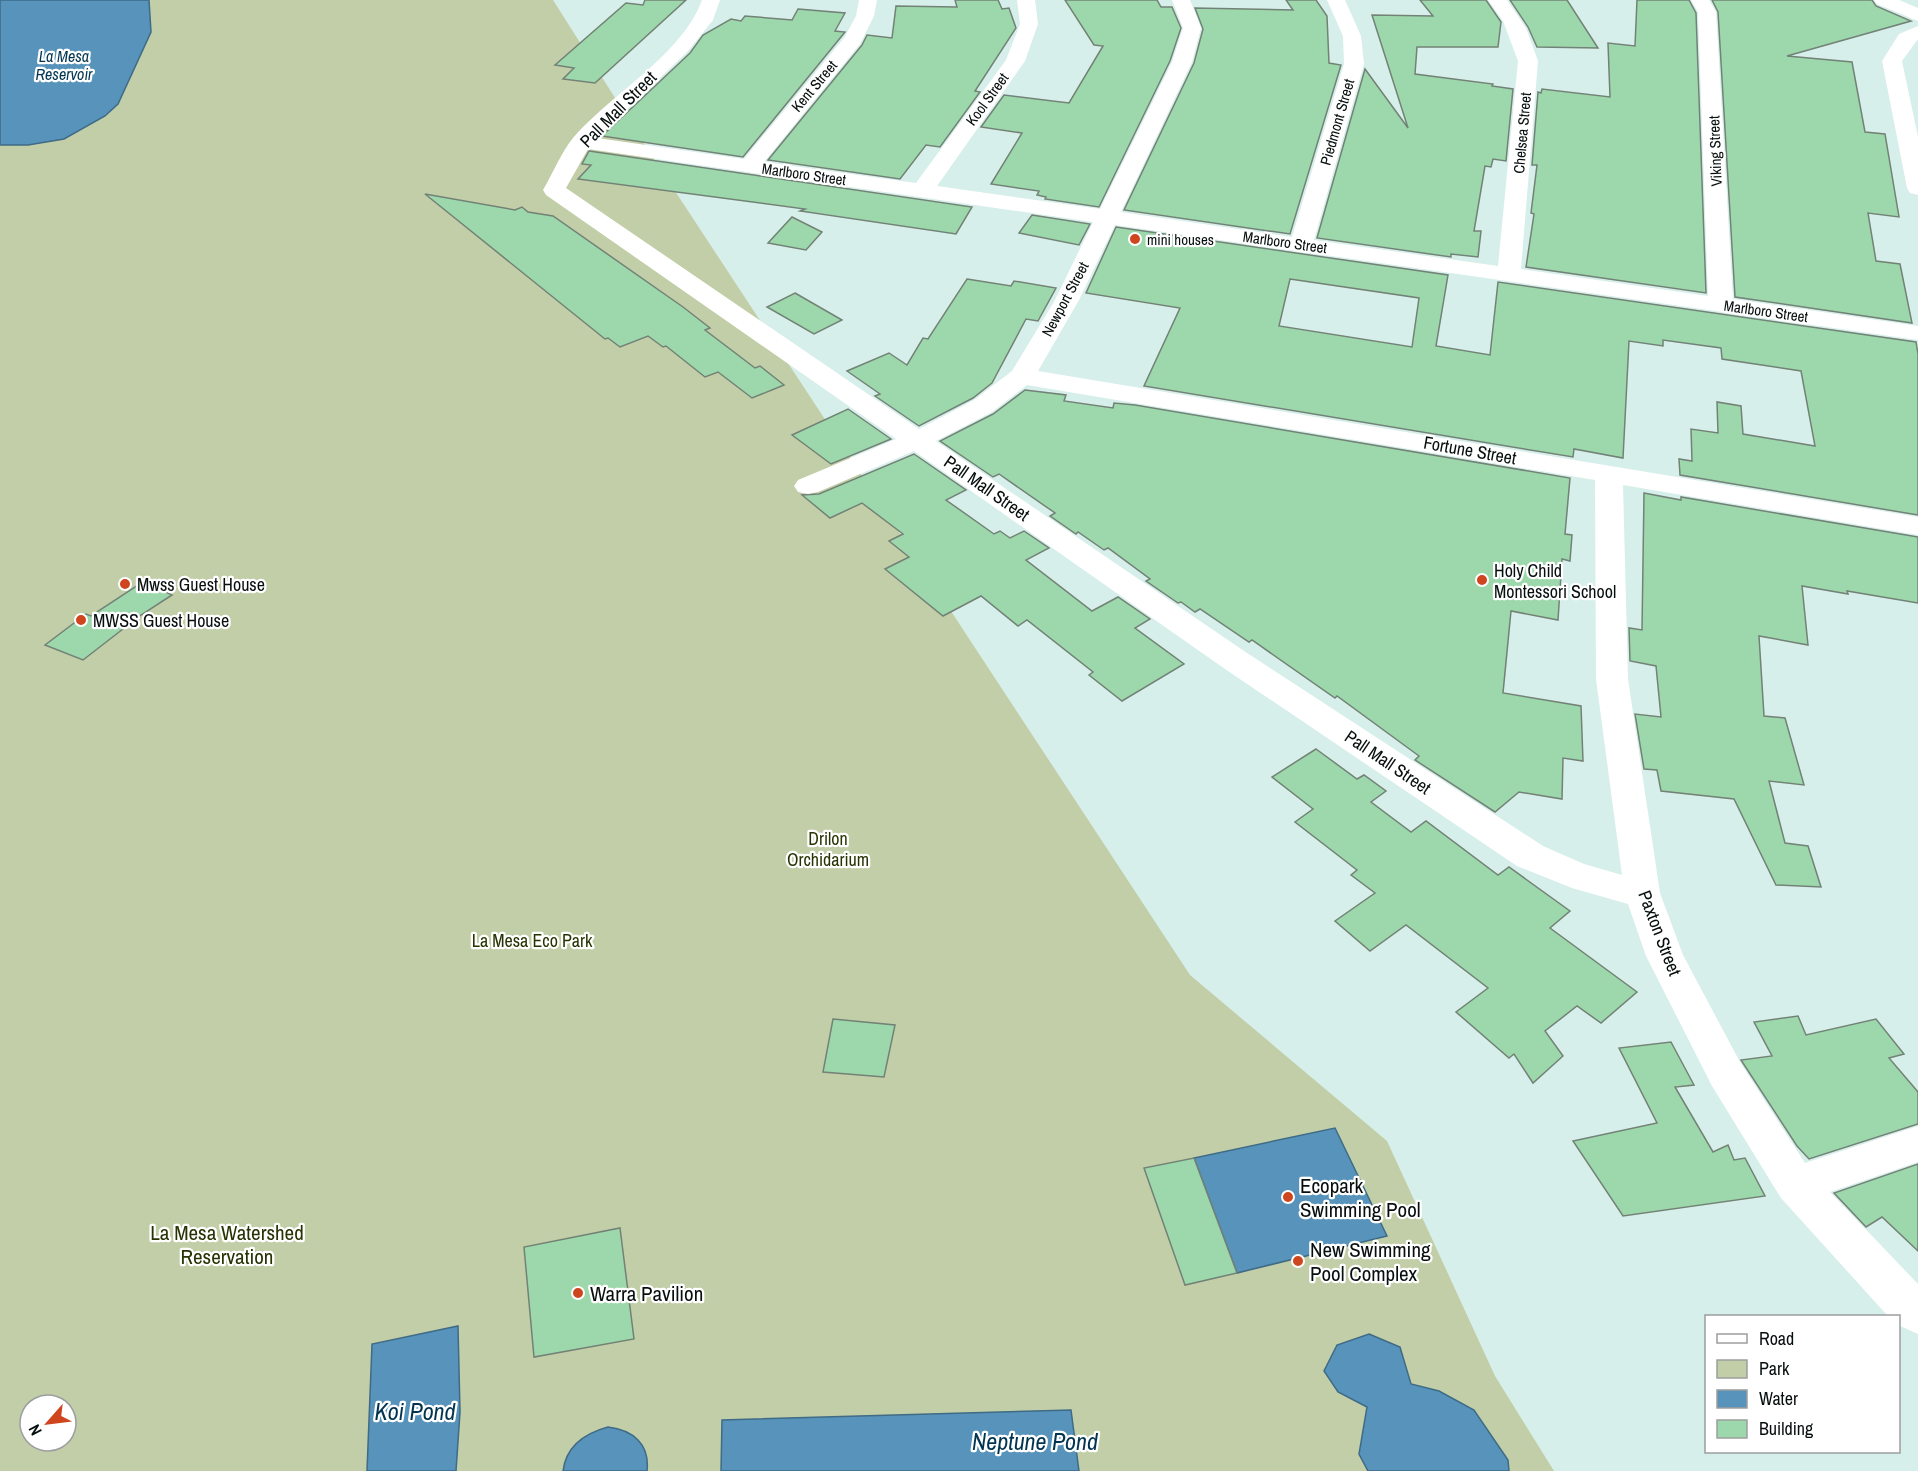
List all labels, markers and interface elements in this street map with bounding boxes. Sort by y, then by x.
water label: La Mesa Reservoir [36,45,93,85]
street label: Kent Street [786,55,842,116]
street label: Pall Mall Street [574,65,662,153]
street label: Kool Street [961,68,1014,130]
street label: Piedmont Street [1315,76,1360,168]
street label: Chelsea Street [1508,91,1536,174]
street label: Viking Street [1703,115,1727,187]
street label: Marlboro Street [761,158,848,190]
street label: Marlboro Street [1242,226,1329,258]
place label: mini houses [1147,229,1214,250]
marker: mini houses [1128,232,1142,246]
street label: Newport Street [1036,257,1094,340]
street label: Marlboro Street [1723,295,1810,327]
street label: Fortune Street [1422,430,1518,470]
street label: Pall Mall Street [939,449,1035,527]
place label: Holy Child Montessori School [1494,558,1616,604]
place label: Mwss Guest House [137,572,265,597]
marker: Holy Child Montessori School [1475,573,1489,587]
marker: Mwss Guest House [118,577,132,591]
place label: MWSS Guest House [93,608,229,633]
marker: MWSS Guest House [74,613,88,627]
street label: Pall Mall Street [1340,724,1436,800]
park label: Drilon Orchidarium [787,826,869,872]
street label: Paxton Street [1632,887,1688,979]
park label: La Mesa Eco Park [472,928,593,953]
place label: Ecopark Swimming Pool [1300,1171,1421,1224]
marker: Ecopark Swimming Pool [1281,1190,1295,1204]
park label: La Mesa Watershed Reservation [150,1218,304,1271]
place label: New Swimming Pool Complex [1310,1235,1431,1288]
marker: New Swimming Pool Complex [1291,1254,1305,1268]
place label: Warra Pavilion [590,1279,703,1308]
marker: Warra Pavilion [571,1286,585,1300]
legend [1705,1315,1900,1453]
text: Road [1759,1326,1794,1351]
text: Park [1759,1356,1790,1381]
text: Water [1759,1386,1798,1411]
north arrow [18,1393,78,1453]
water label: Koi Pond [375,1395,457,1427]
text: Building [1759,1416,1814,1441]
text: N [23,1421,47,1439]
water label: Neptune Pond [972,1425,1099,1457]

